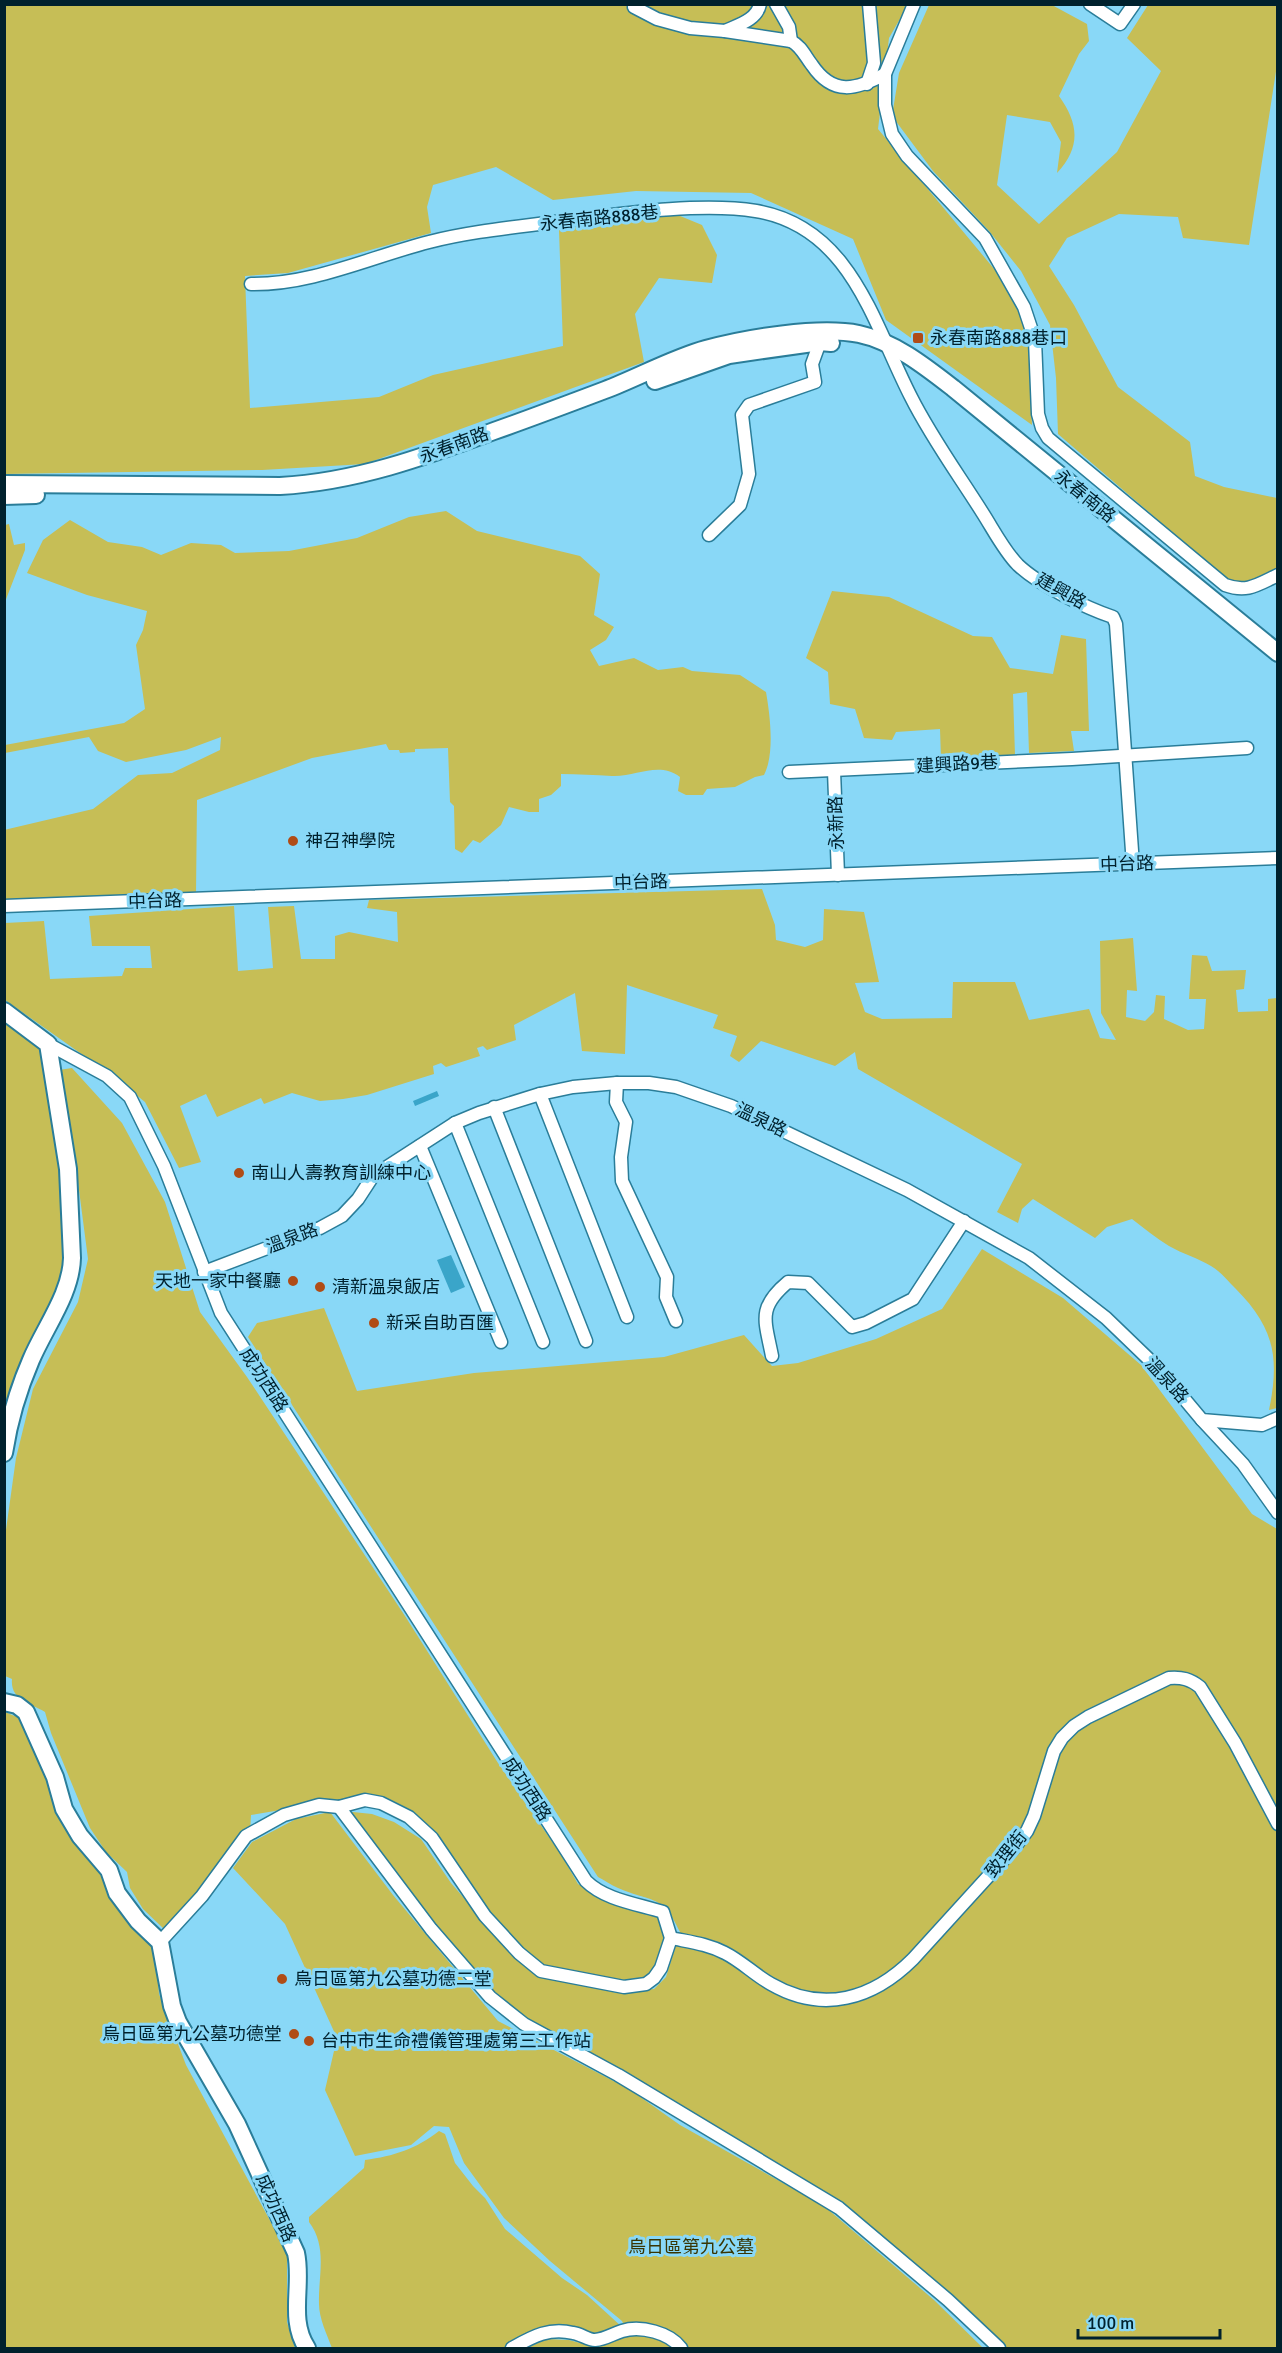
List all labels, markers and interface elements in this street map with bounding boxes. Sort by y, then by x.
street label: 永春南路888巷 [539,201,659,235]
place label: 永春南路888巷口 [930,327,1067,349]
marker: 永春南路888巷口 [911,331,925,345]
street label: 永春南路 [416,422,492,468]
street label: 永春南路 [1050,465,1120,527]
street label: 建興路 [1032,568,1090,614]
street label: 建興路9巷 [916,751,998,777]
street label: 永新路 [824,796,848,850]
place label: 神召神學院 [305,830,395,852]
marker: 神召神學院 [286,834,300,848]
street label: 中台路 [1100,852,1154,876]
street label: 中台路 [614,870,668,894]
street label: 中台路 [128,889,182,913]
street label: 溫泉路 [732,1098,790,1142]
place label: 南山人壽教育訓練中心 [251,1162,431,1184]
marker: 南山人壽教育訓練中心 [232,1166,246,1180]
street label: 溫泉路 [263,1218,321,1258]
place label: 天地一家中餐廳 [155,1270,281,1292]
marker: 天地一家中餐廳 [286,1274,300,1288]
place label: 清新溫泉飯店 [332,1276,440,1298]
marker: 清新溫泉飯店 [313,1280,327,1294]
place label: 新采自助百匯 [386,1312,494,1334]
marker: 新采自助百匯 [367,1316,381,1330]
street label: 成功西路 [235,1344,293,1416]
street label: 溫泉路 [1141,1353,1193,1407]
street label: 成功西路 [498,1753,556,1825]
street label: 致理街 [980,1826,1032,1882]
place label: 烏日區第九公墓功德二堂 [294,1968,492,1990]
marker: 烏日區第九公墓功德二堂 [275,1972,289,1986]
place label: 烏日區第九公墓功德堂 [102,2023,282,2045]
marker: 烏日區第九公墓功德堂 [287,2027,301,2041]
place label: 台中市生命禮儀管理處第三工作站 [321,2030,591,2052]
marker: 台中市生命禮儀管理處第三工作站 [302,2034,316,2048]
street label: 成功西路 [251,2171,301,2245]
park label: 烏日區第九公墓 [628,2236,754,2258]
scale bar [1078,2302,1220,2340]
text: 100 m [1087,2312,1134,2334]

